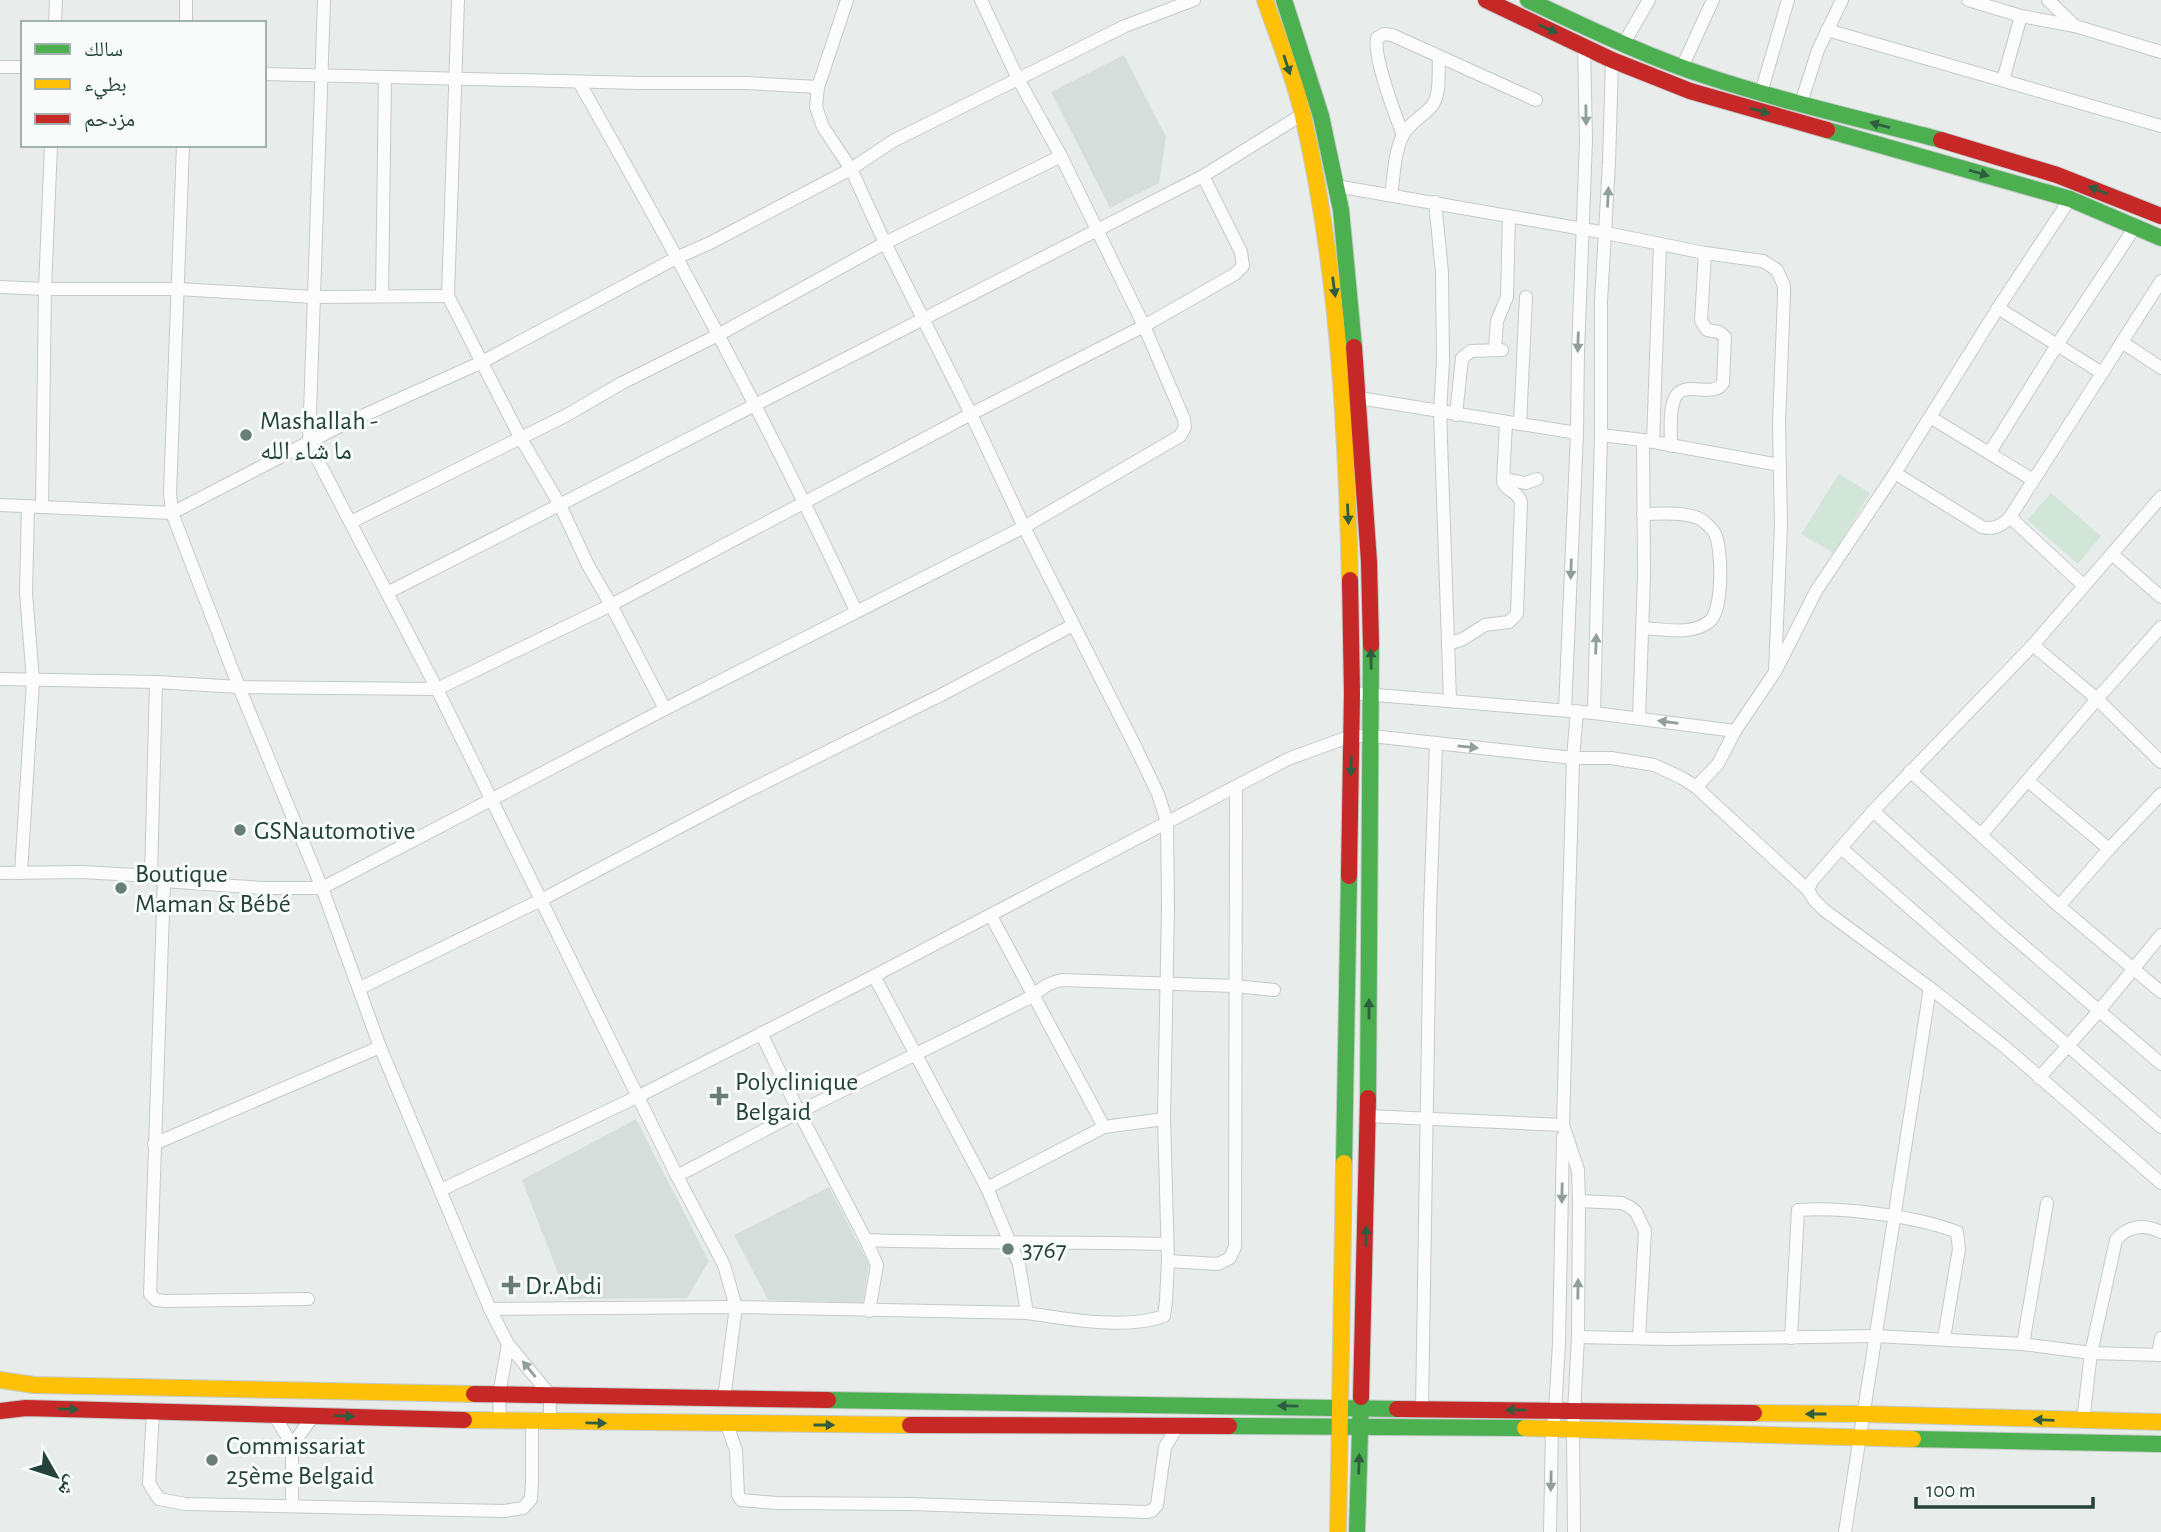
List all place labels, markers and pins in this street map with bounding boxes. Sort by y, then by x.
place label: Mashallah - ما شاء الله [260,408,378,464]
marker: Mashallah - ما شاء الله [238,427,254,443]
place label: GSNautomotive [254,818,416,844]
marker: GSNautomotive [232,822,248,838]
place label: Boutique Maman & Bébé [135,861,291,917]
marker: Boutique Maman & Bébé [113,880,129,896]
place label: Polyclinique Belgaid [735,1069,858,1125]
marker: Polyclinique Belgaid [709,1086,729,1106]
place label: 3767 [1022,1237,1067,1263]
marker: 3767 [1000,1241,1016,1257]
place label: Dr.Abdi [525,1273,602,1299]
marker: Dr.Abdi [503,1277,519,1293]
place label: Commissariat 25ème Belgaid [226,1433,374,1489]
marker: Commissariat 25ème Belgaid [204,1452,220,1468]

